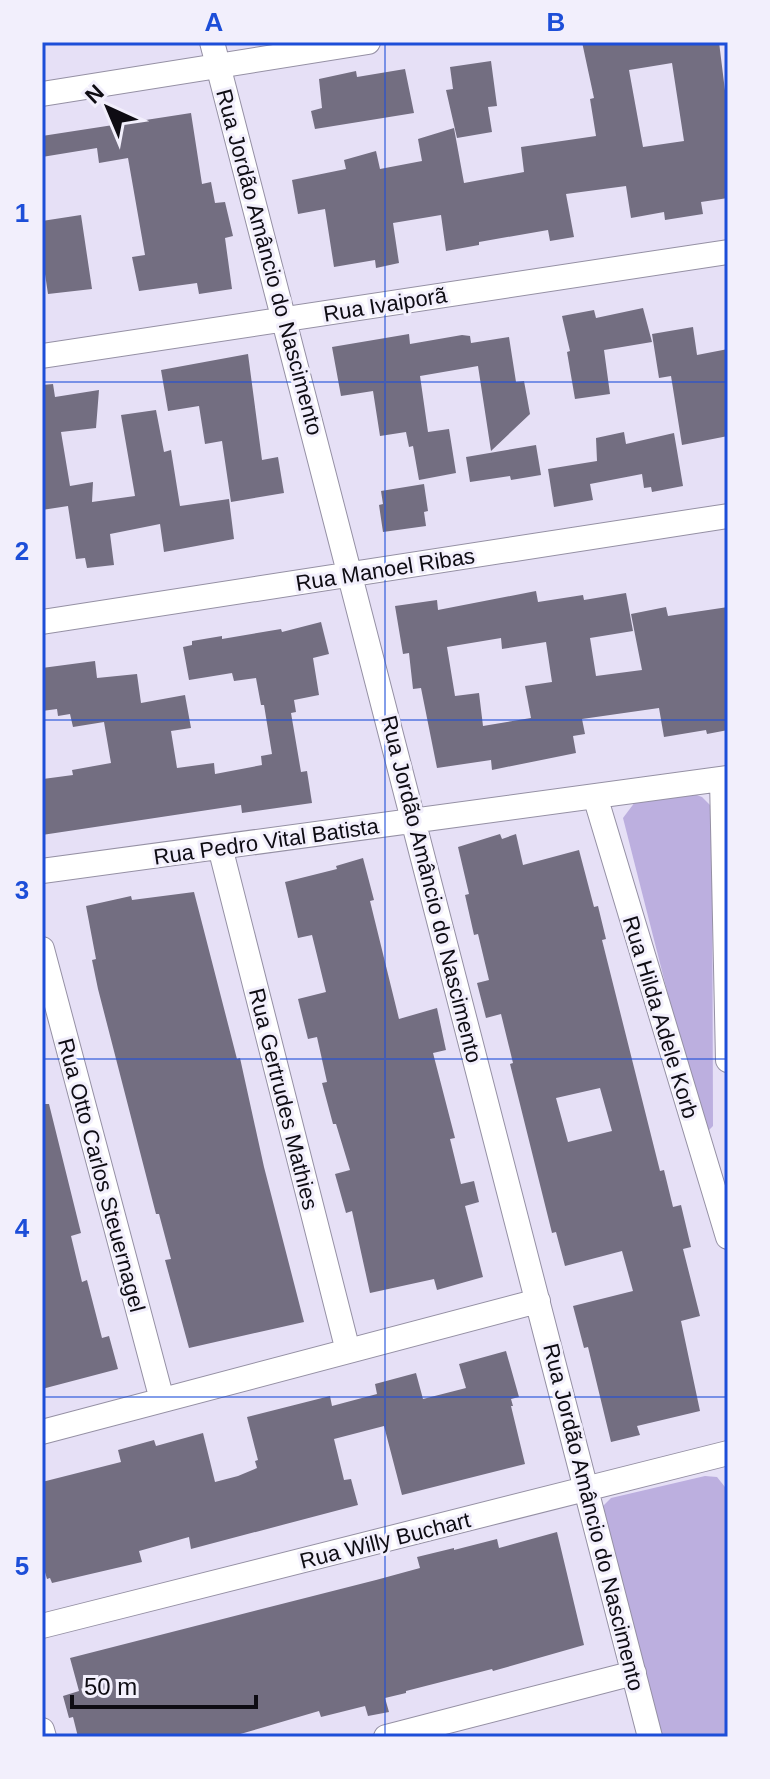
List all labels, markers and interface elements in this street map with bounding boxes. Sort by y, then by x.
text: A [205,7,224,37]
text: B [547,7,565,37]
north arrow [68,68,148,148]
text: N [80,79,109,108]
street label: Rua Jordão Amâncio do Nascimento [211,86,328,438]
text: 1 [15,198,29,228]
street label: Rua Ivaiporã [322,282,449,327]
text: 2 [15,536,29,566]
street label: Rua Manoel Ribas [294,543,476,596]
street label: Rua Jordão Amâncio do Nascimento [376,713,487,1065]
street label: Rua Pedro Vital Batista [152,813,381,870]
text: 3 [15,875,29,905]
street label: Rua Hilda Adele Korb [618,913,703,1121]
street label: Rua Gertrudes Mathies [244,986,323,1212]
street label: Rua Otto Carlos Steuernagel [53,1035,150,1315]
text: 4 [15,1213,30,1243]
street label: Rua Jordão Amâncio do Nascimento [538,1341,649,1693]
street label: Rua Willy Buchart [297,1507,473,1574]
text: 5 [15,1551,29,1581]
scale bar [72,1659,256,1709]
text: 50 m [84,1673,137,1700]

